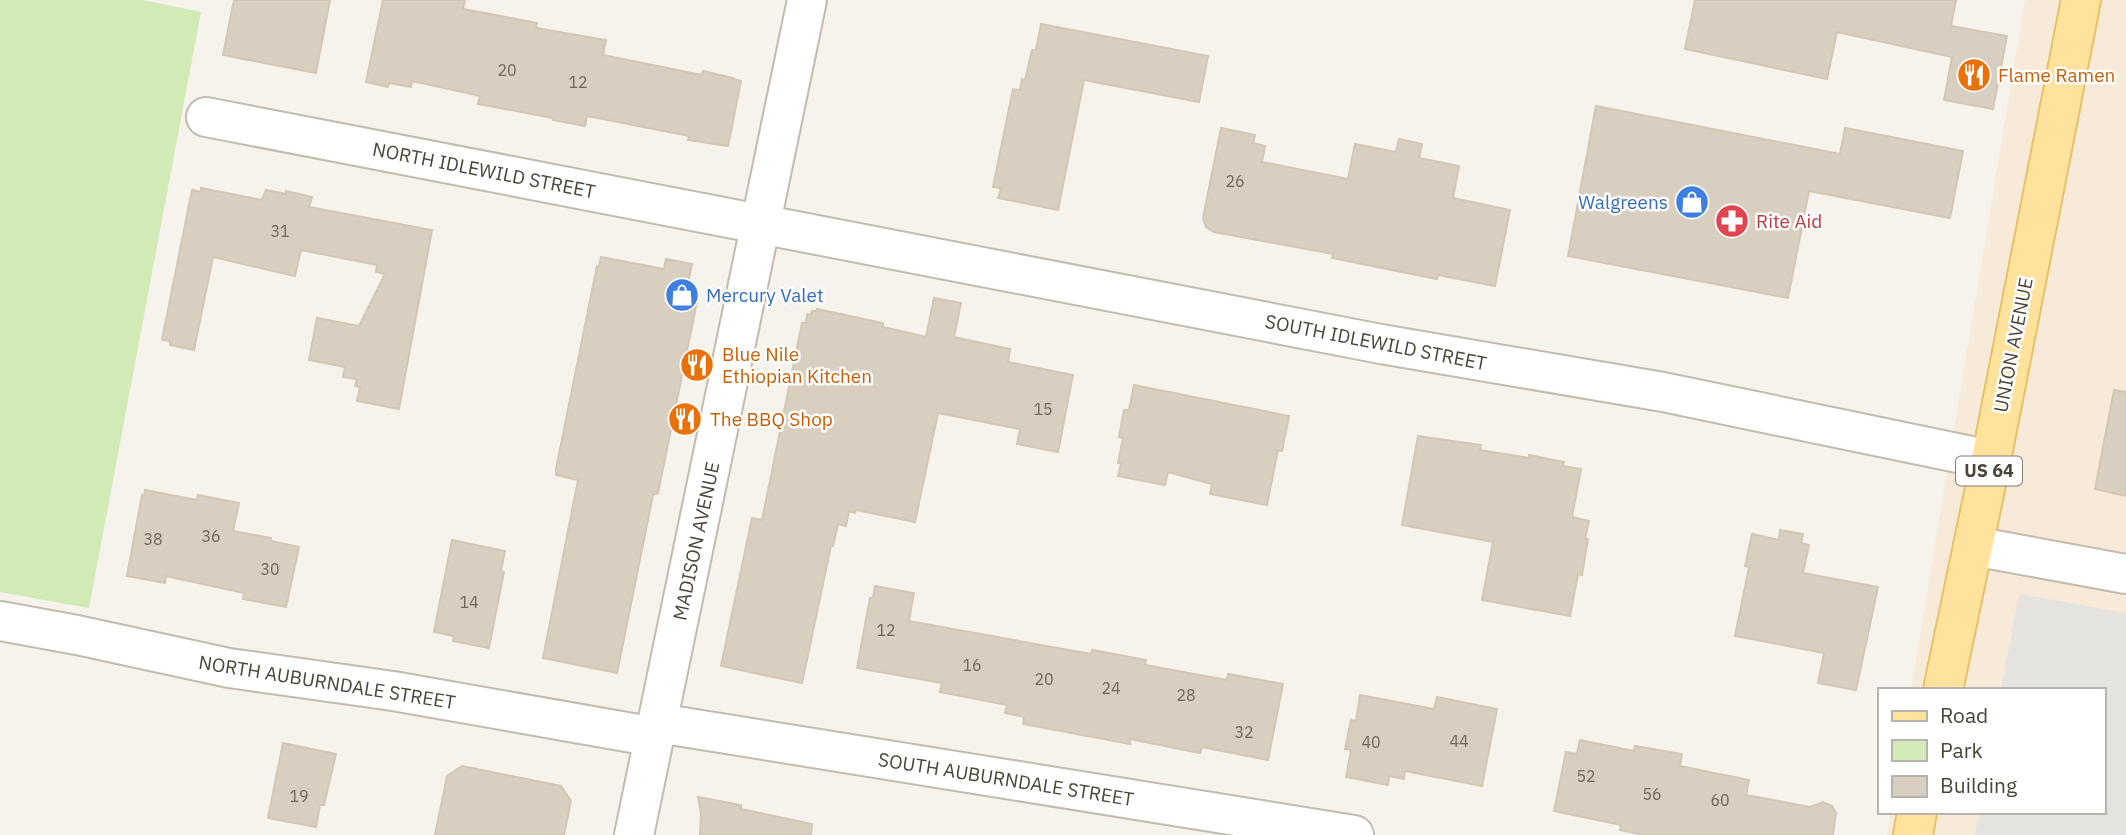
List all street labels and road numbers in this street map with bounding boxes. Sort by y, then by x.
street label: NORTH IDLEWILD STREET [371,137,598,203]
street label: UNION AVENUE [1988,276,2038,414]
street label: SOUTH IDLEWILD STREET [1263,309,1489,375]
road number: US 64 [1956,457,2022,486]
street label: MADISON AVENUE [667,459,725,623]
street label: NORTH AUBURNDALE STREET [197,650,457,714]
street label: SOUTH AUBURNDALE STREET [876,747,1136,811]

